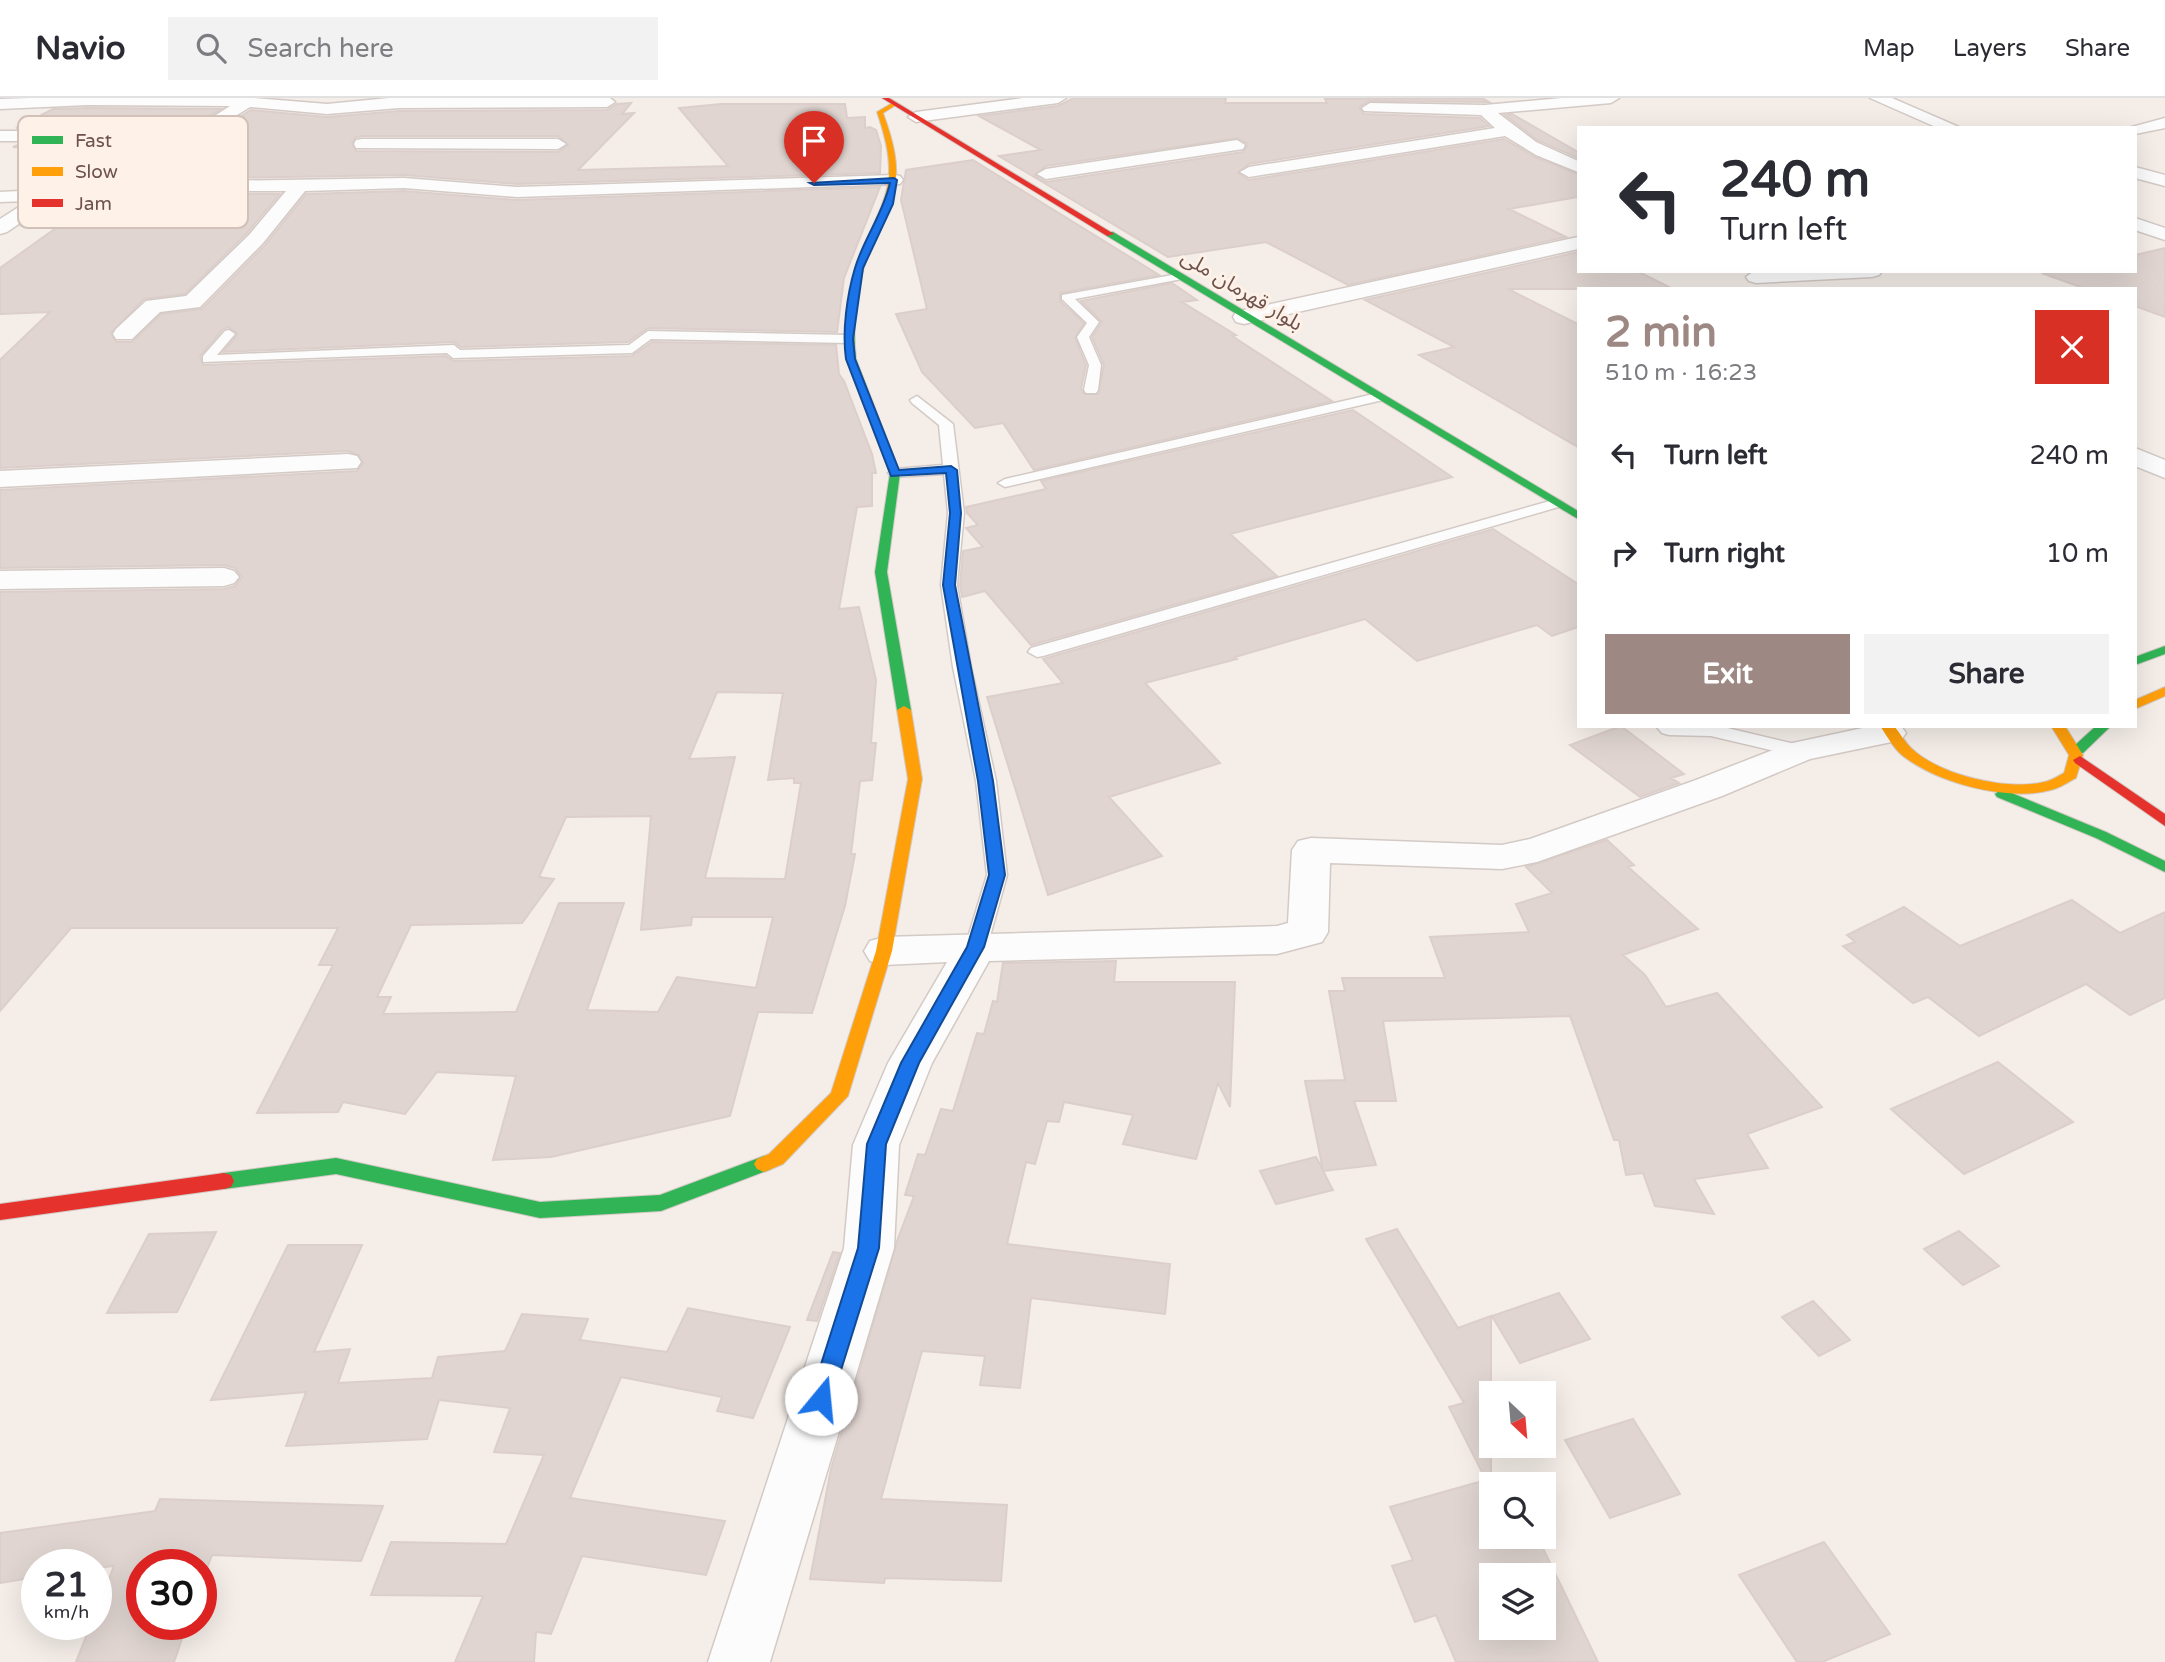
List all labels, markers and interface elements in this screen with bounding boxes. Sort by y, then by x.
search box [168,17,658,80]
text: Navio [35,29,126,68]
icon: search [192,29,230,67]
text: Search here [248,33,394,64]
text: Map [1863,34,1915,63]
text: Layers [1953,34,2027,63]
text: Share [2065,34,2130,63]
pin [784,111,844,183]
legend [18,116,248,228]
icon: arrive [795,122,833,160]
text: Fast [75,130,112,152]
text: 240 m [1720,151,1870,210]
icon: left [1605,154,1696,245]
text: Slow [75,161,118,183]
text: Jam [75,193,112,215]
text: Turn left [1720,211,1847,249]
street label: بلوار قهرمان ملی [1176,244,1307,337]
text: 2 min [1605,307,1717,358]
button: close [2035,310,2109,384]
text: 510 m · 16:23 [1605,359,1757,387]
icon: left [1605,436,1643,474]
text: Turn left [1664,440,1767,471]
text: 240 m [2029,440,2109,471]
icon: right [1605,534,1643,572]
text: Turn right [1664,538,1785,569]
text: 10 m [2046,538,2109,569]
button: Exit [1605,634,1850,714]
button: Share [1864,634,2109,714]
position arrow [784,1362,858,1436]
north arrow [1479,1381,1556,1458]
map controls [1479,1381,1556,1640]
button: search [1479,1472,1556,1549]
speed limit sign: 30 [126,1549,217,1640]
button: layers [1479,1563,1556,1640]
text: 21 [45,1564,88,1606]
text: km/h [44,1601,89,1623]

